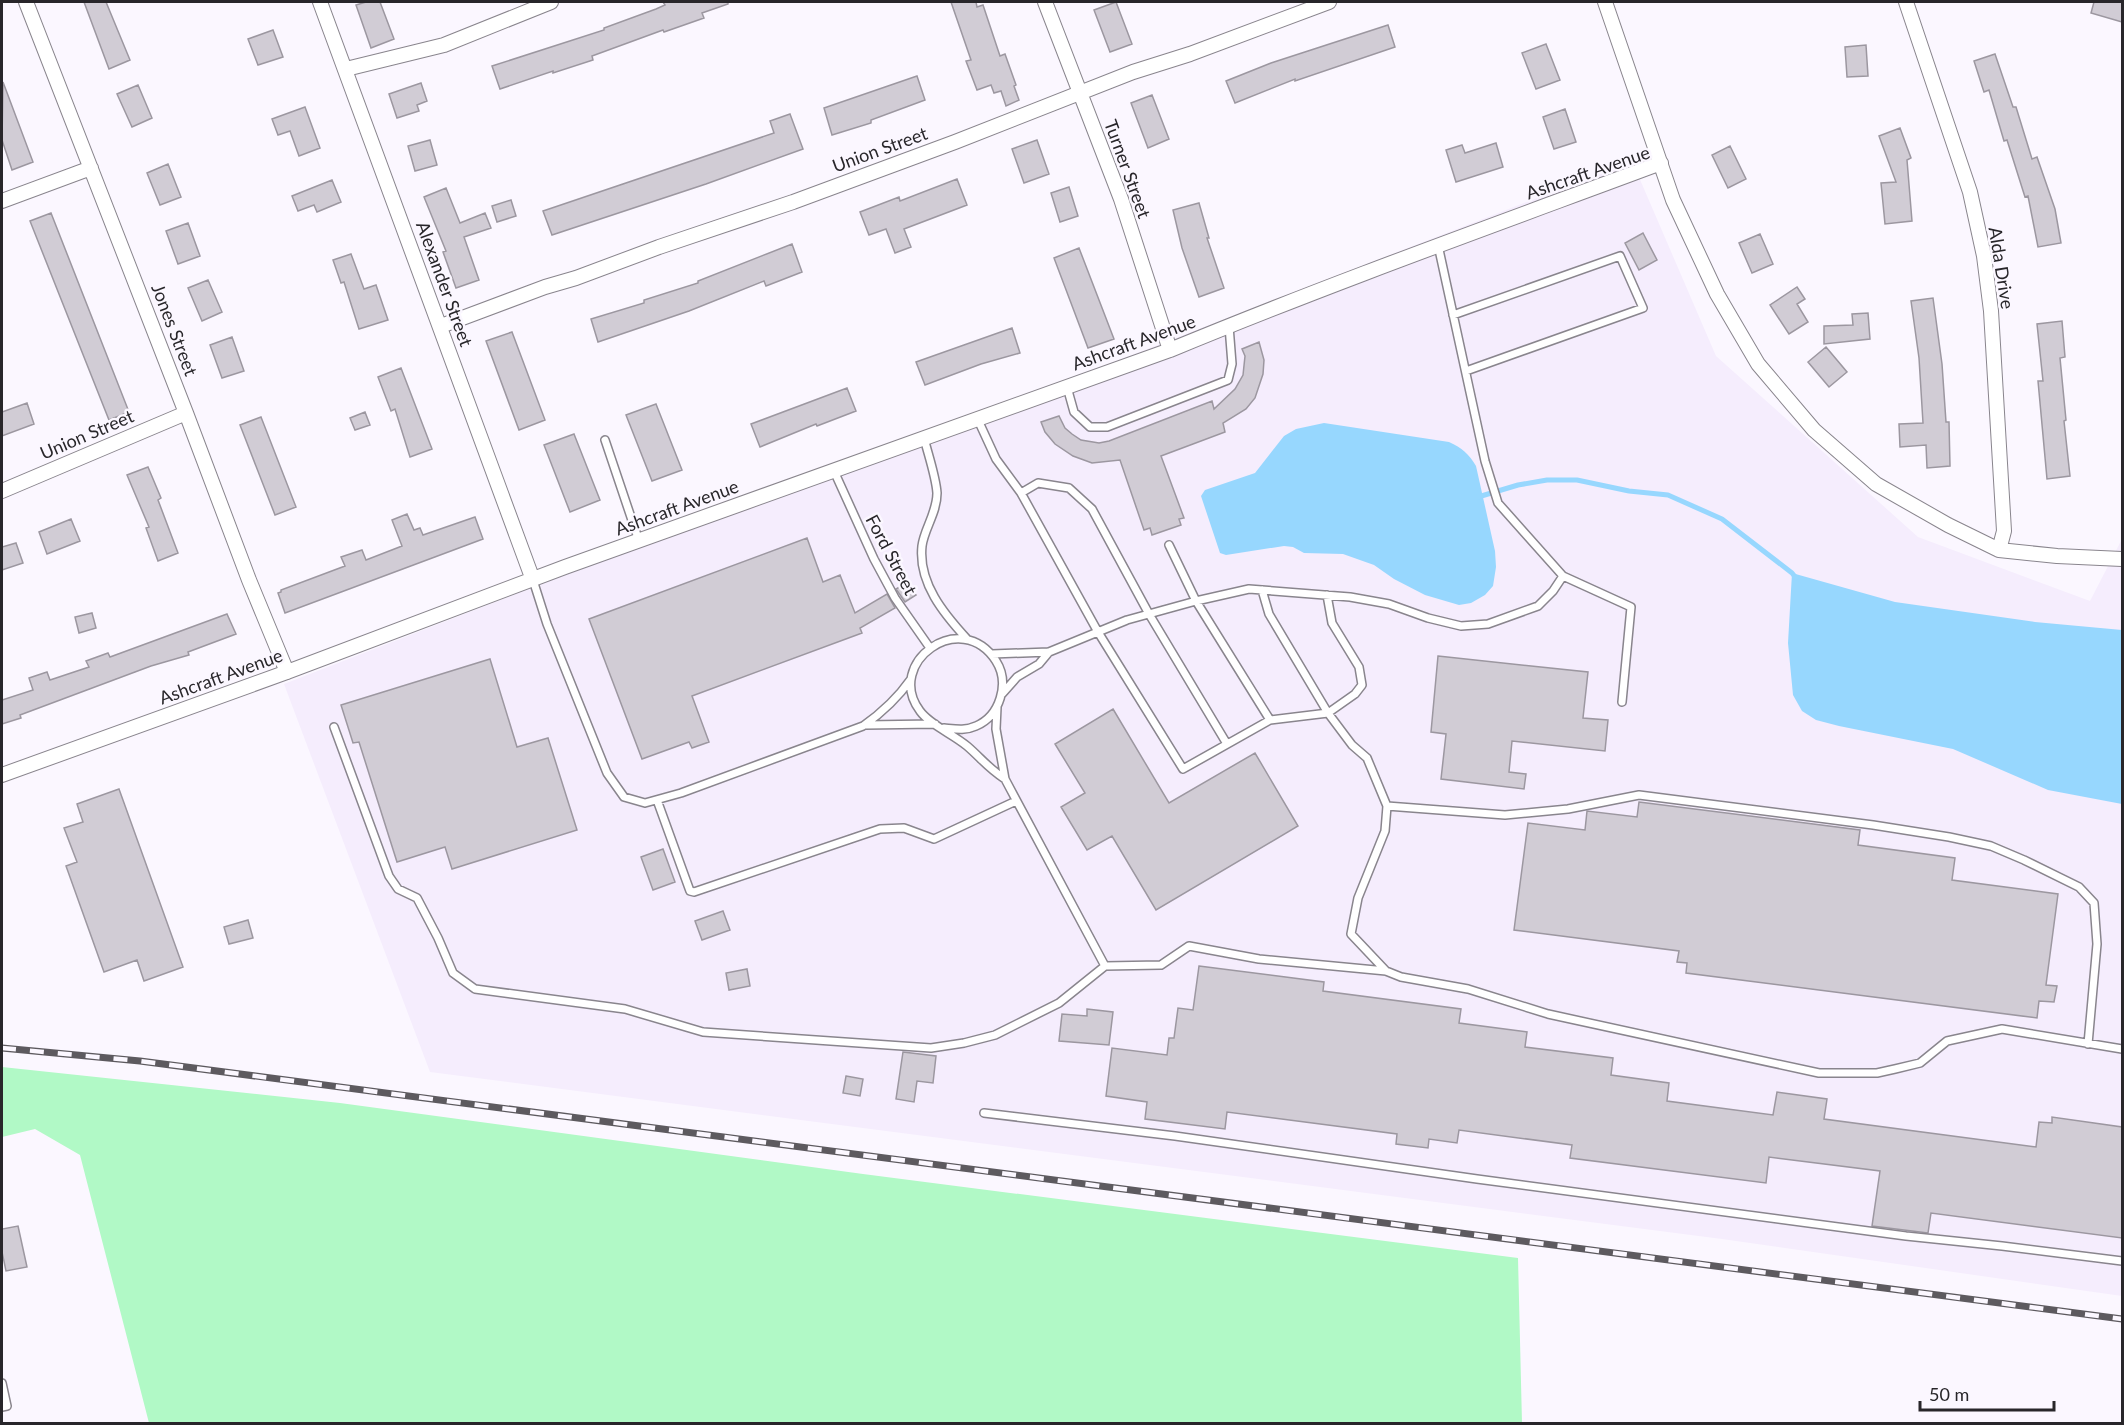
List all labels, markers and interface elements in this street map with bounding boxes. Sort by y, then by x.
street label: Turner Street [1100,116,1156,221]
street label: Union Street [829,122,931,176]
street label: Ashcraft Avenue [1523,141,1653,204]
street label: Alexander Street [412,218,478,350]
street label: Alda Drive [1985,225,2019,311]
street label: Jones Street [147,280,203,379]
street label: Ashcraft Avenue [1069,310,1198,375]
street label: Union Street [36,404,137,464]
street label: Ashcraft Avenue [612,475,741,540]
street label: Ford Street [862,511,922,599]
street label: Ashcraft Avenue [156,644,285,709]
scale bar [1920,1374,2054,1412]
text: 50 m [1929,1383,1969,1405]

